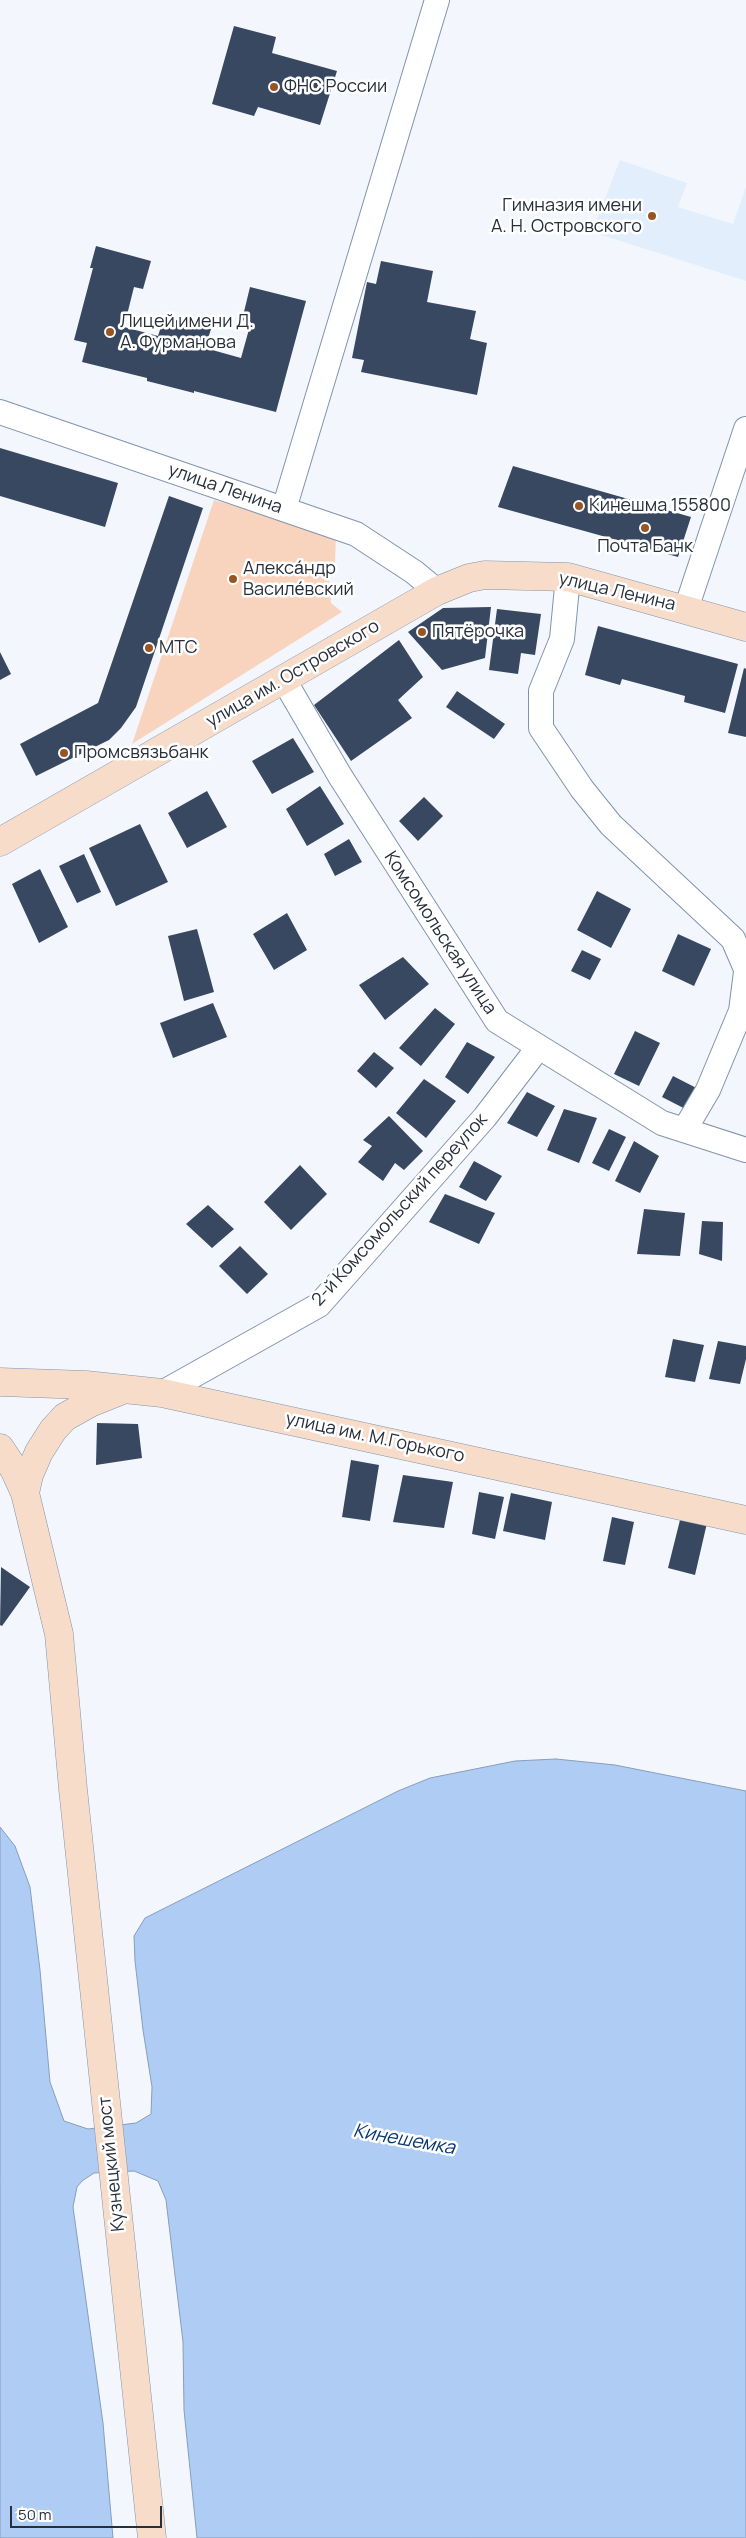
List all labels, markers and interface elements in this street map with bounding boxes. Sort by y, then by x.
place label: ФНС России [284,76,387,98]
marker: ФНС России [268,81,280,93]
place label: Гимназия имени А. Н. Островского [491,195,642,238]
marker: Гимназия имени А. Н. Островского [646,210,658,222]
place label: Лицей имени Д. А. Фурманова [120,311,254,354]
marker: Лицей имени Д. А. Фурманова [104,326,116,338]
street label: улица Ленина [165,459,285,519]
place label: Кинешма 155800 [589,495,731,517]
marker: Кинешма 155800 [573,500,585,512]
marker: Почта Банк [639,522,651,534]
place label: Почта Банк [597,536,693,558]
place label: Алекса́ндр Василе́вский [243,558,354,600]
street label: улица Ленина [557,568,677,616]
marker: Алекса́ндр Василе́вский [227,573,239,585]
street label: улица им. Островского [203,616,383,732]
place label: Пятёрочка [432,621,524,643]
marker: Пятёрочка [416,626,428,638]
place label: МТС [159,637,198,659]
marker: МТС [143,642,155,654]
place label: Промсвязьбанк [74,742,209,764]
marker: Промсвязьбанк [58,747,70,759]
street label: Комсомольская улица [379,848,501,1018]
street label: 2-й Комсомольский переулок [308,1109,492,1311]
street label: улица им. М.Горького [284,1408,466,1468]
street label: Кузнецкий мост [94,2095,130,2233]
water label: Кинешемка [351,2120,457,2160]
scale bar [12,2496,165,2528]
text: 50 m [18,2504,52,2525]

